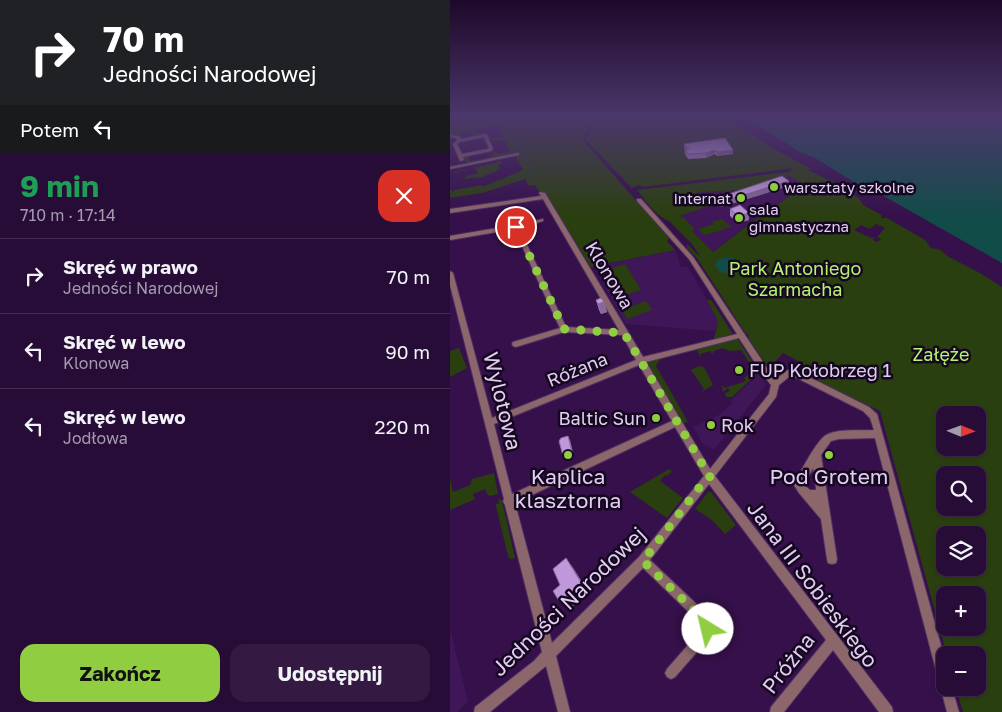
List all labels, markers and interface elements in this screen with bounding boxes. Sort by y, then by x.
text: 70 m [103,18,184,60]
icon: right [20,20,85,85]
text: Jedności Narodowej [103,60,317,87]
icon: left [89,115,117,143]
text: Potem [20,118,79,141]
text: 9 min [20,168,99,204]
button: close [378,170,430,222]
place label: warsztaty szkolne [784,178,915,196]
marker: warsztaty szkolne [768,181,780,193]
place label: internat [674,189,731,207]
marker: internat [735,192,747,204]
place label: sala gimnastyczna [749,200,849,235]
text: 710 m · 17:14 [20,205,116,225]
pin [495,206,537,248]
marker: sala gimnastyczna [733,212,745,224]
icon: arrive [502,213,530,241]
street label: Klonowa [581,237,639,313]
text: Skręć w prawo [63,255,198,278]
park label: Park Antoniego Szarmacha [729,257,861,300]
icon: right [20,262,48,290]
text: 70 m [387,265,430,288]
text: Jedności Narodowej [63,278,218,298]
text: Skręć w lewo [63,330,186,353]
icon: left [20,337,48,365]
text: 90 m [385,340,430,363]
park label: Załęże [913,343,969,365]
street label: Różana [543,347,611,391]
street label: Wylotowa [478,349,528,453]
text: Klonowa [63,353,129,373]
place label: FUP Kołobrzeg 1 [749,359,891,381]
marker: FUP Kołobrzeg 1 [733,364,745,376]
text: Skręć w lewo [63,405,186,428]
north arrow [936,406,986,456]
map controls [936,406,986,696]
place label: Baltic Sun [559,407,646,429]
icon: left [20,412,48,440]
marker: Baltic Sun [650,412,662,424]
place label: Rok [721,414,754,436]
text: 220 m [375,415,430,438]
marker: Rok [705,419,717,431]
text: Jodłowa [63,428,128,448]
marker: Kaplica klasztorna [562,449,574,461]
marker: Pod Grotem [823,449,835,461]
place label: Kaplica klasztorna [515,463,621,513]
place label: Pod Grotem [770,463,888,489]
button: search [936,466,986,516]
street label: Jana III Sobieskiego [742,496,884,672]
street label: Jedności Narodowej [486,521,650,681]
button: layers [936,526,986,576]
button: + [936,586,986,636]
position arrow [681,602,733,654]
street label: Próżna [756,627,820,699]
button: Zakończ [20,644,220,702]
button: Udostępnij [230,644,430,702]
button: − [936,646,986,696]

